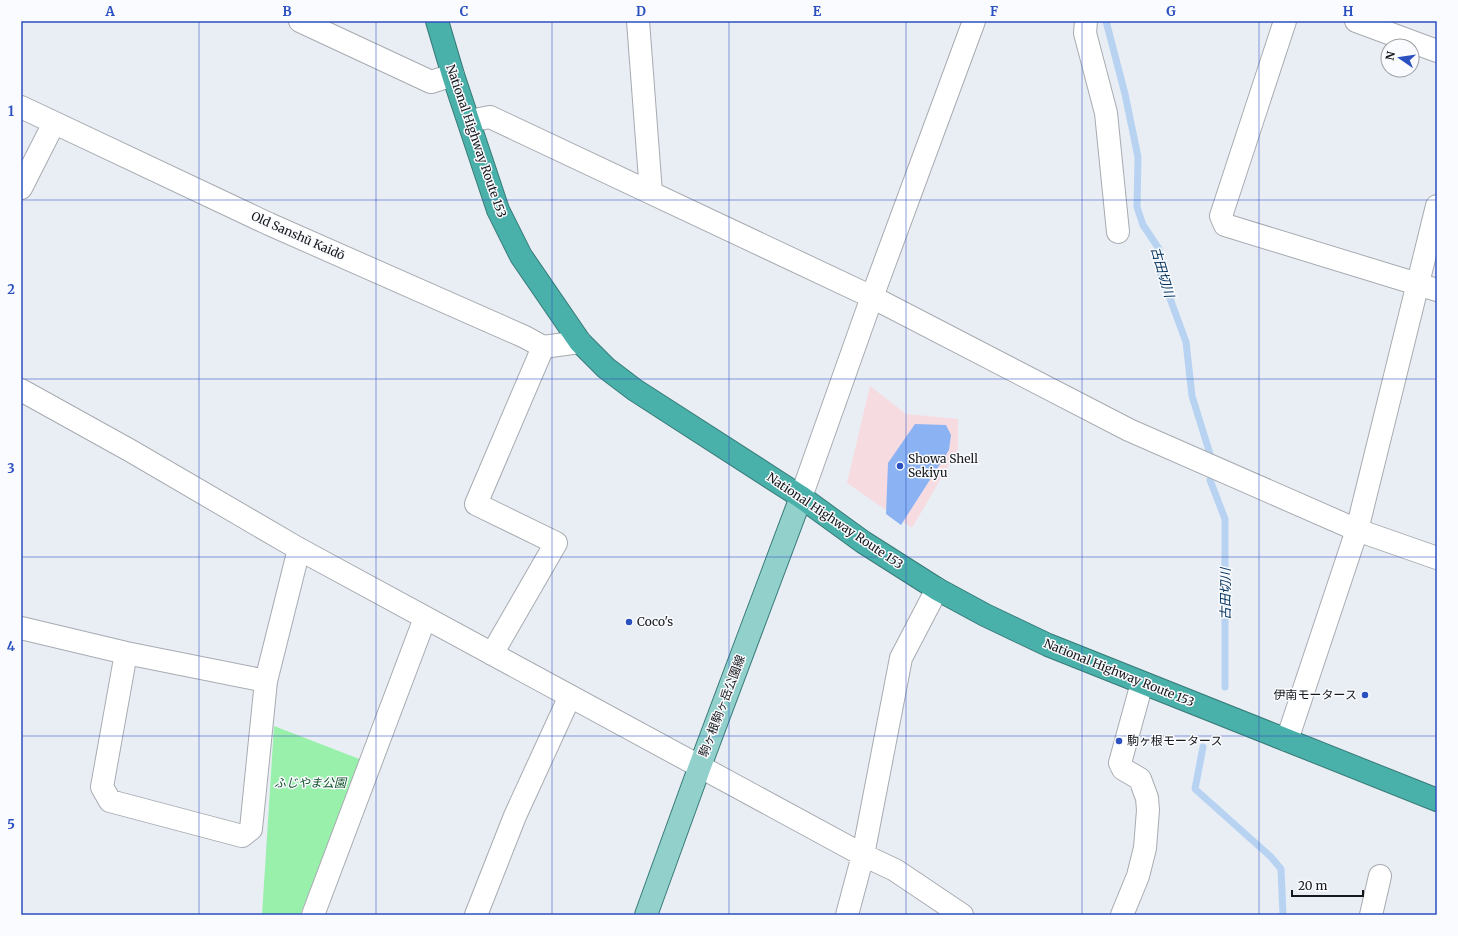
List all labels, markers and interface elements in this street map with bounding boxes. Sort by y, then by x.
text: A [104,3,115,20]
text: B [282,3,292,20]
text: C [460,3,469,20]
text: D [636,3,646,20]
text: E [813,3,822,20]
text: F [990,3,998,20]
text: G [1166,3,1176,20]
text: H [1343,3,1354,20]
north arrow [1380,38,1420,78]
text: N [1382,50,1398,62]
street label: National Highway Route 153 [443,62,510,219]
text: 1 [8,103,14,120]
street label: Old Sanshū Kaidō [249,208,347,263]
water label: 古田切川 [1147,245,1178,301]
text: 2 [7,281,15,298]
place label: Showa Shell Sekiyu [908,451,978,480]
text: 3 [7,460,15,477]
marker: Showa Shell Sekiyu [895,461,905,471]
street label: National Highway Route 153 [764,469,906,572]
water label: 古田切川 [1217,566,1234,620]
place label: Coco's [637,614,673,629]
marker: Coco's [624,617,634,627]
street label: National Highway Route 153 [1042,635,1197,710]
text: 4 [7,638,16,655]
street label: 駒ヶ根駒ヶ岳公園線 [695,653,748,759]
place label: 伊南モータース [1274,687,1357,702]
marker: 伊南モータース [1360,690,1370,700]
place label: 駒ヶ根モータース [1127,733,1222,748]
marker: 駒ヶ根モータース [1114,736,1124,746]
park label: ふじやま公園 [274,775,348,790]
text: 5 [7,816,15,833]
scale bar [1292,872,1363,898]
text: 20 m [1298,878,1327,893]

